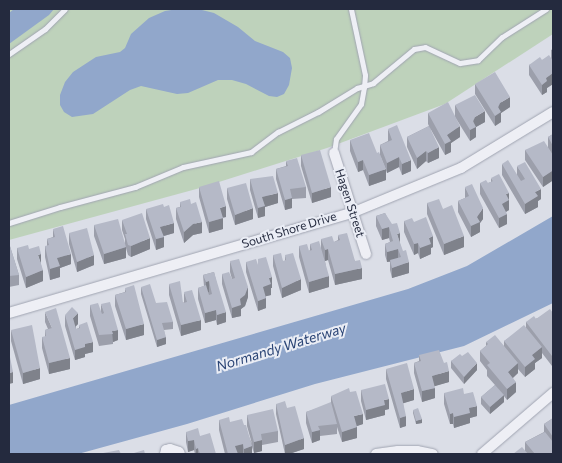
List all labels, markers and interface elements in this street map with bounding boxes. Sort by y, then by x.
street label: Hagen Street [332,167,368,239]
street label: South Shore Drive [240,209,338,251]
water label: Normandy Waterway [214,319,348,375]

